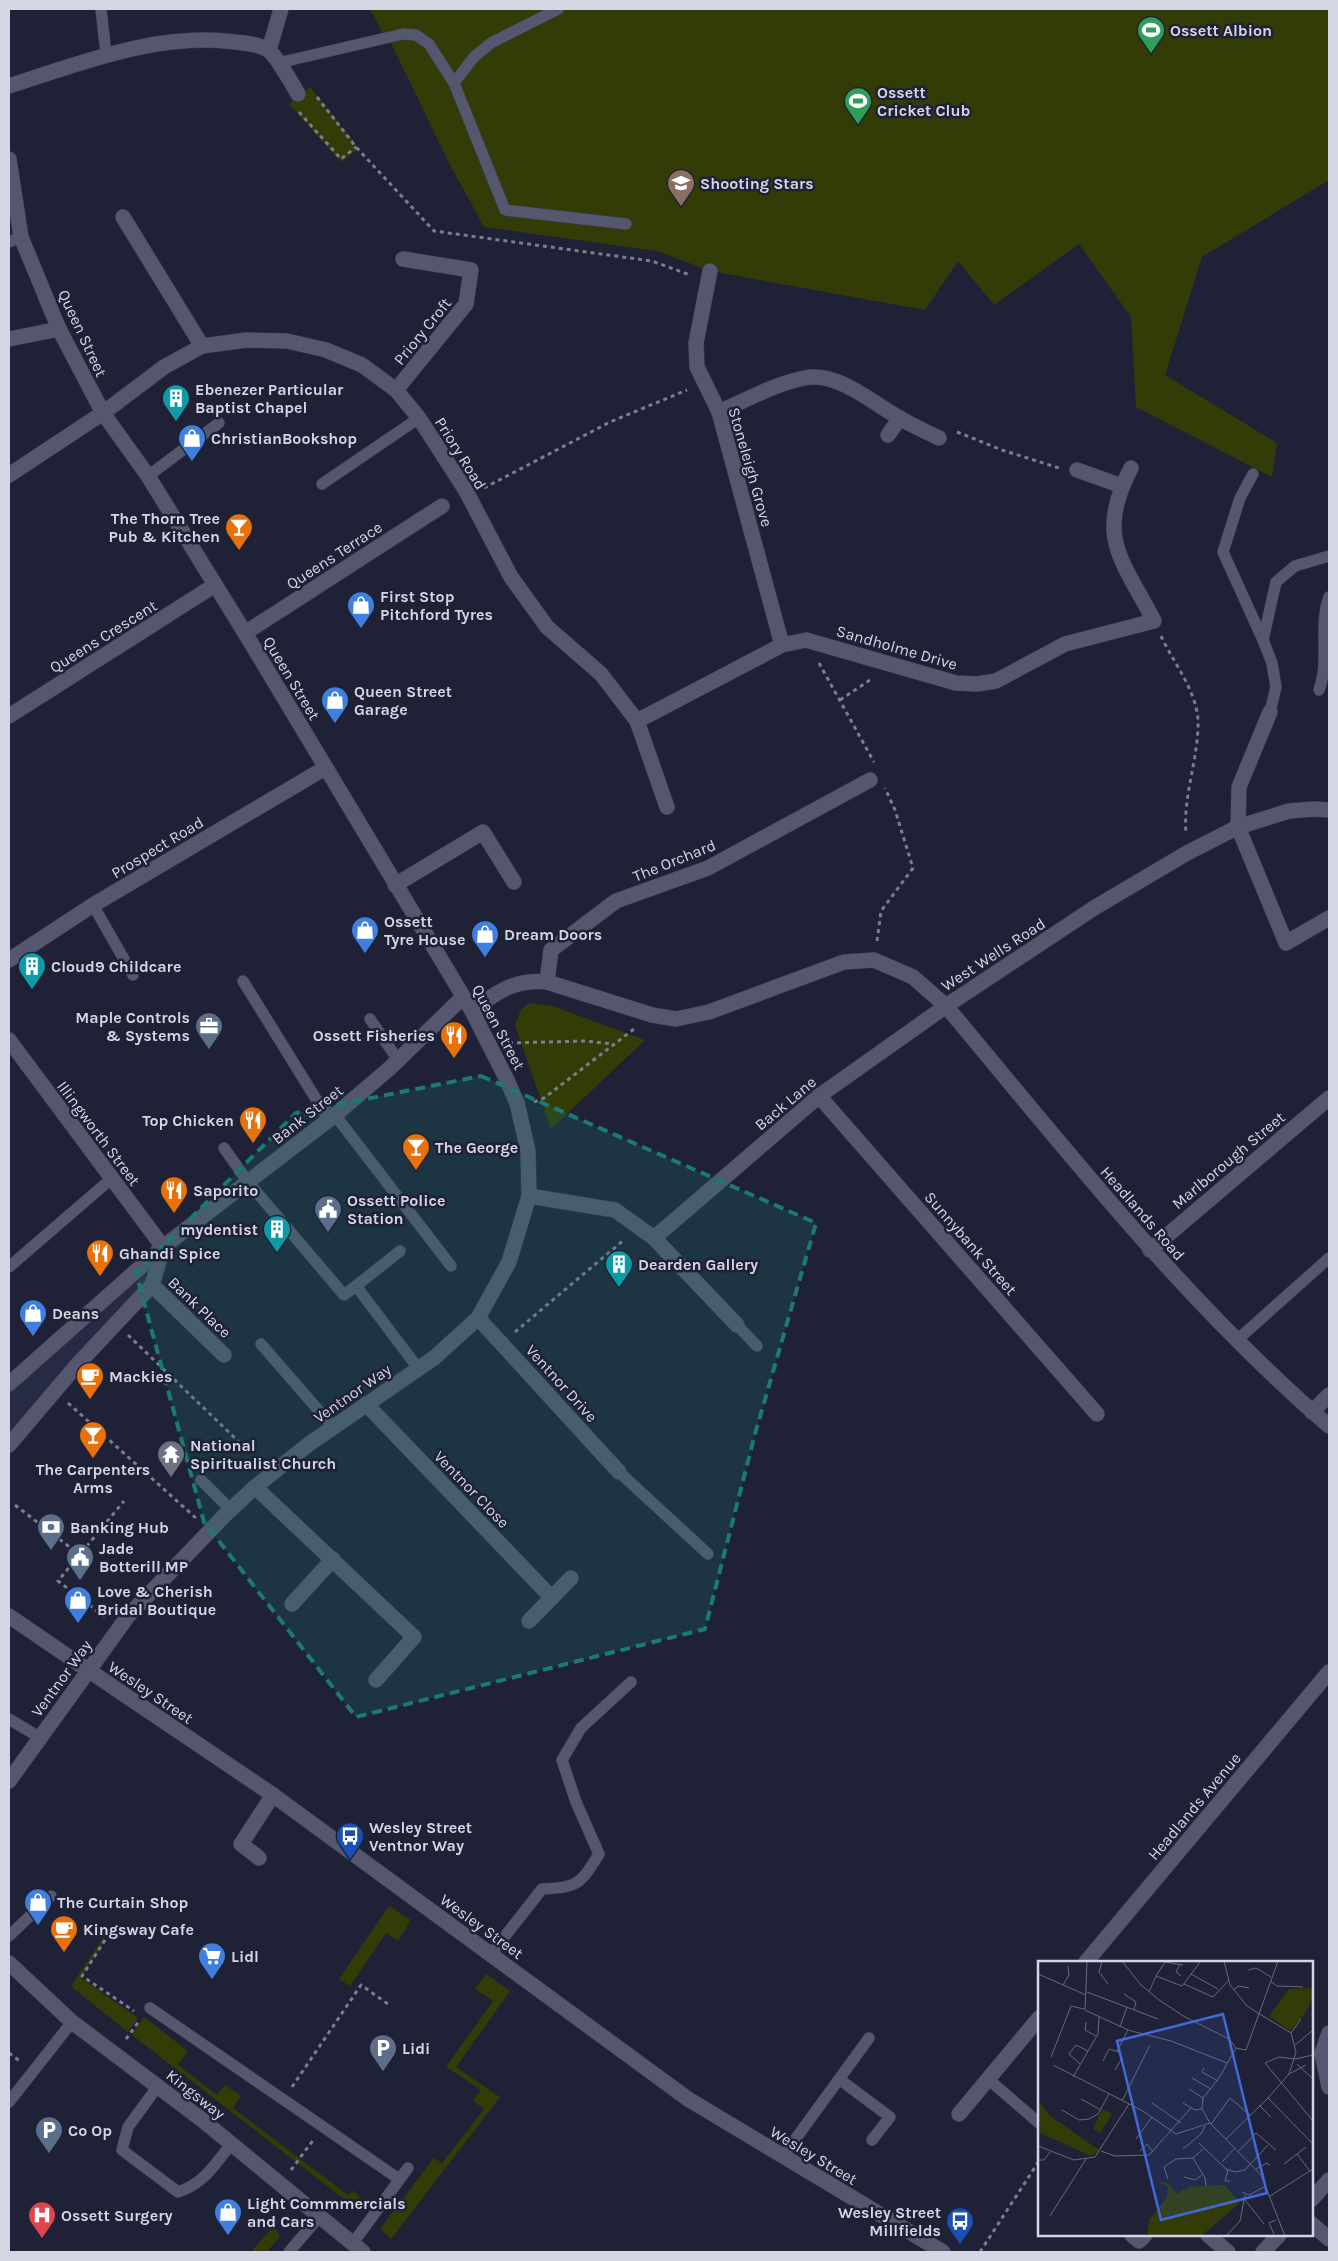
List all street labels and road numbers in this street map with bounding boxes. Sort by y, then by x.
street label: Queen Street [54,287,111,380]
street label: Priory Croft [390,294,455,369]
street label: Stoneleigh Grove [724,405,777,529]
street label: Priory Road [431,413,490,493]
street label: Queens Terrace [283,517,386,593]
street label: Queens Crescent [46,596,160,677]
street label: Sandholme Drive [834,621,959,674]
street label: Queen Street [259,633,324,723]
street label: Prospect Road [108,812,207,882]
street label: The Orchard [630,835,718,886]
street label: West Wells Road [938,914,1049,995]
street label: Queen Street [468,981,529,1073]
street label: Back Lane [751,1072,820,1134]
street label: Illingworth Street [53,1077,144,1190]
street label: Bank Street [268,1081,347,1148]
street label: Marlborough Street [1168,1108,1289,1213]
street label: Headlands Road [1097,1162,1189,1264]
street label: Sunnybank Street [921,1188,1021,1299]
street label: Bank Place [164,1273,235,1342]
street label: Ventnor Drive [522,1341,601,1426]
street label: Ventnor Way [310,1359,395,1427]
street label: Ventnor Close [430,1447,513,1532]
street label: Ventnor Way [27,1636,96,1720]
street label: Wesley Street [105,1657,197,1728]
street label: Headlands Avenue [1144,1749,1245,1864]
street label: Wesley Street [436,1890,527,1963]
street label: Kingsway [162,2066,229,2124]
street label: Wesley Street [767,2122,861,2189]

